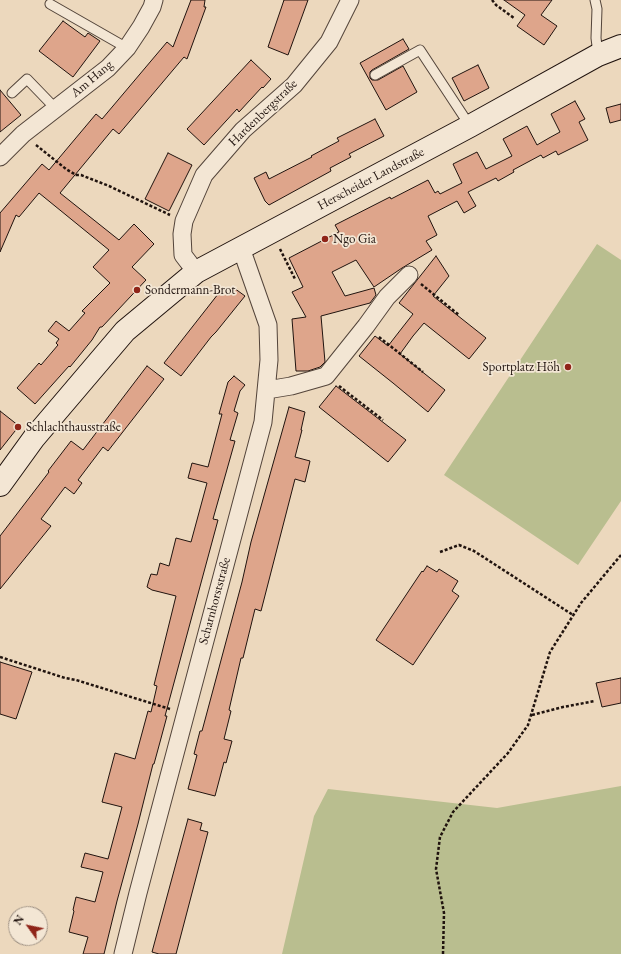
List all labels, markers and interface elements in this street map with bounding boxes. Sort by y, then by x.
street label: Am Hang [68,57,116,101]
street label: Hardenbergstraße [225,76,301,150]
street label: Herscheider Landstraße [315,144,427,214]
place label: Ngo Gia [333,231,376,247]
marker: Ngo Gia [320,234,330,244]
place label: Sondermann-Brot [145,282,235,298]
marker: Sondermann-Brot [132,285,142,295]
place label: Sportplatz Höh [482,359,560,375]
marker: Sportplatz Höh [563,362,573,372]
place label: Schlachthausstraße [26,419,121,435]
marker: Schlachthausstraße [13,422,23,432]
street label: Scharnhorststraße [196,556,234,646]
north arrow [8,906,48,946]
text: N [10,912,27,928]

